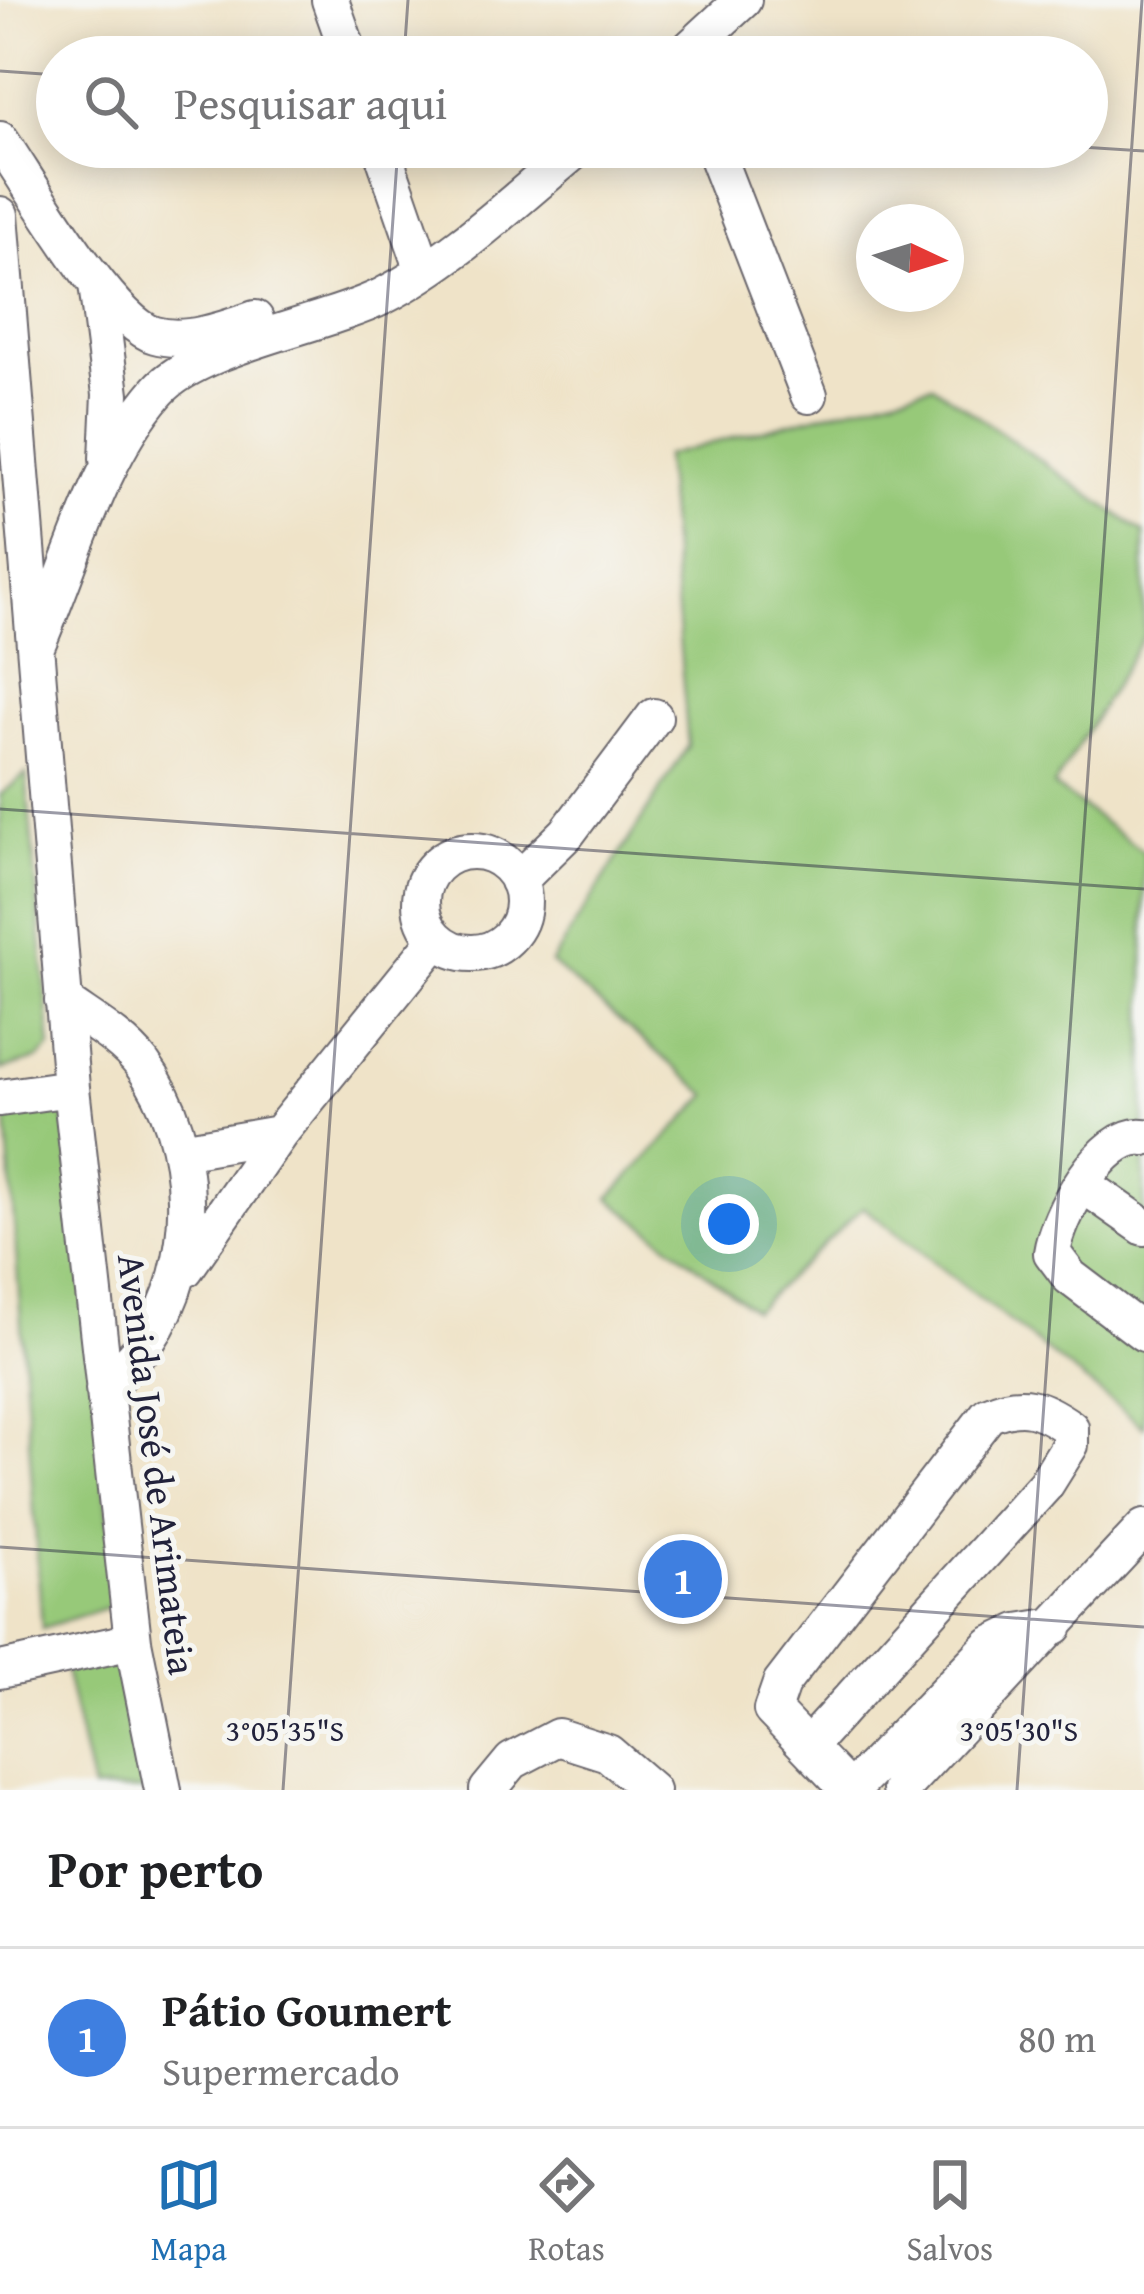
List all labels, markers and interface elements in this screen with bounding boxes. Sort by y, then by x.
search box [36,36,1108,168]
icon: search [78,69,144,135]
text: Pesquisar aqui [174,70,447,135]
north arrow [856,204,964,312]
your location [699,1194,759,1254]
street label: Avenida José de Arimateia [104,1250,212,1678]
pin: 1 [644,1534,722,1624]
text: 3°05'35"S [226,1708,344,1752]
text: 3°05'30"S [960,1708,1078,1752]
text: Por perto [48,1831,263,1906]
text: Pátio Goumert [162,1977,452,2042]
text: 1 [77,2009,97,2066]
text: 80 m [1018,2009,1096,2066]
text: Supermercado [162,2042,400,2099]
tab: Mapa [151,2152,227,2272]
tab: Rotas [529,2152,605,2272]
tab: Salvos [906,2152,993,2272]

